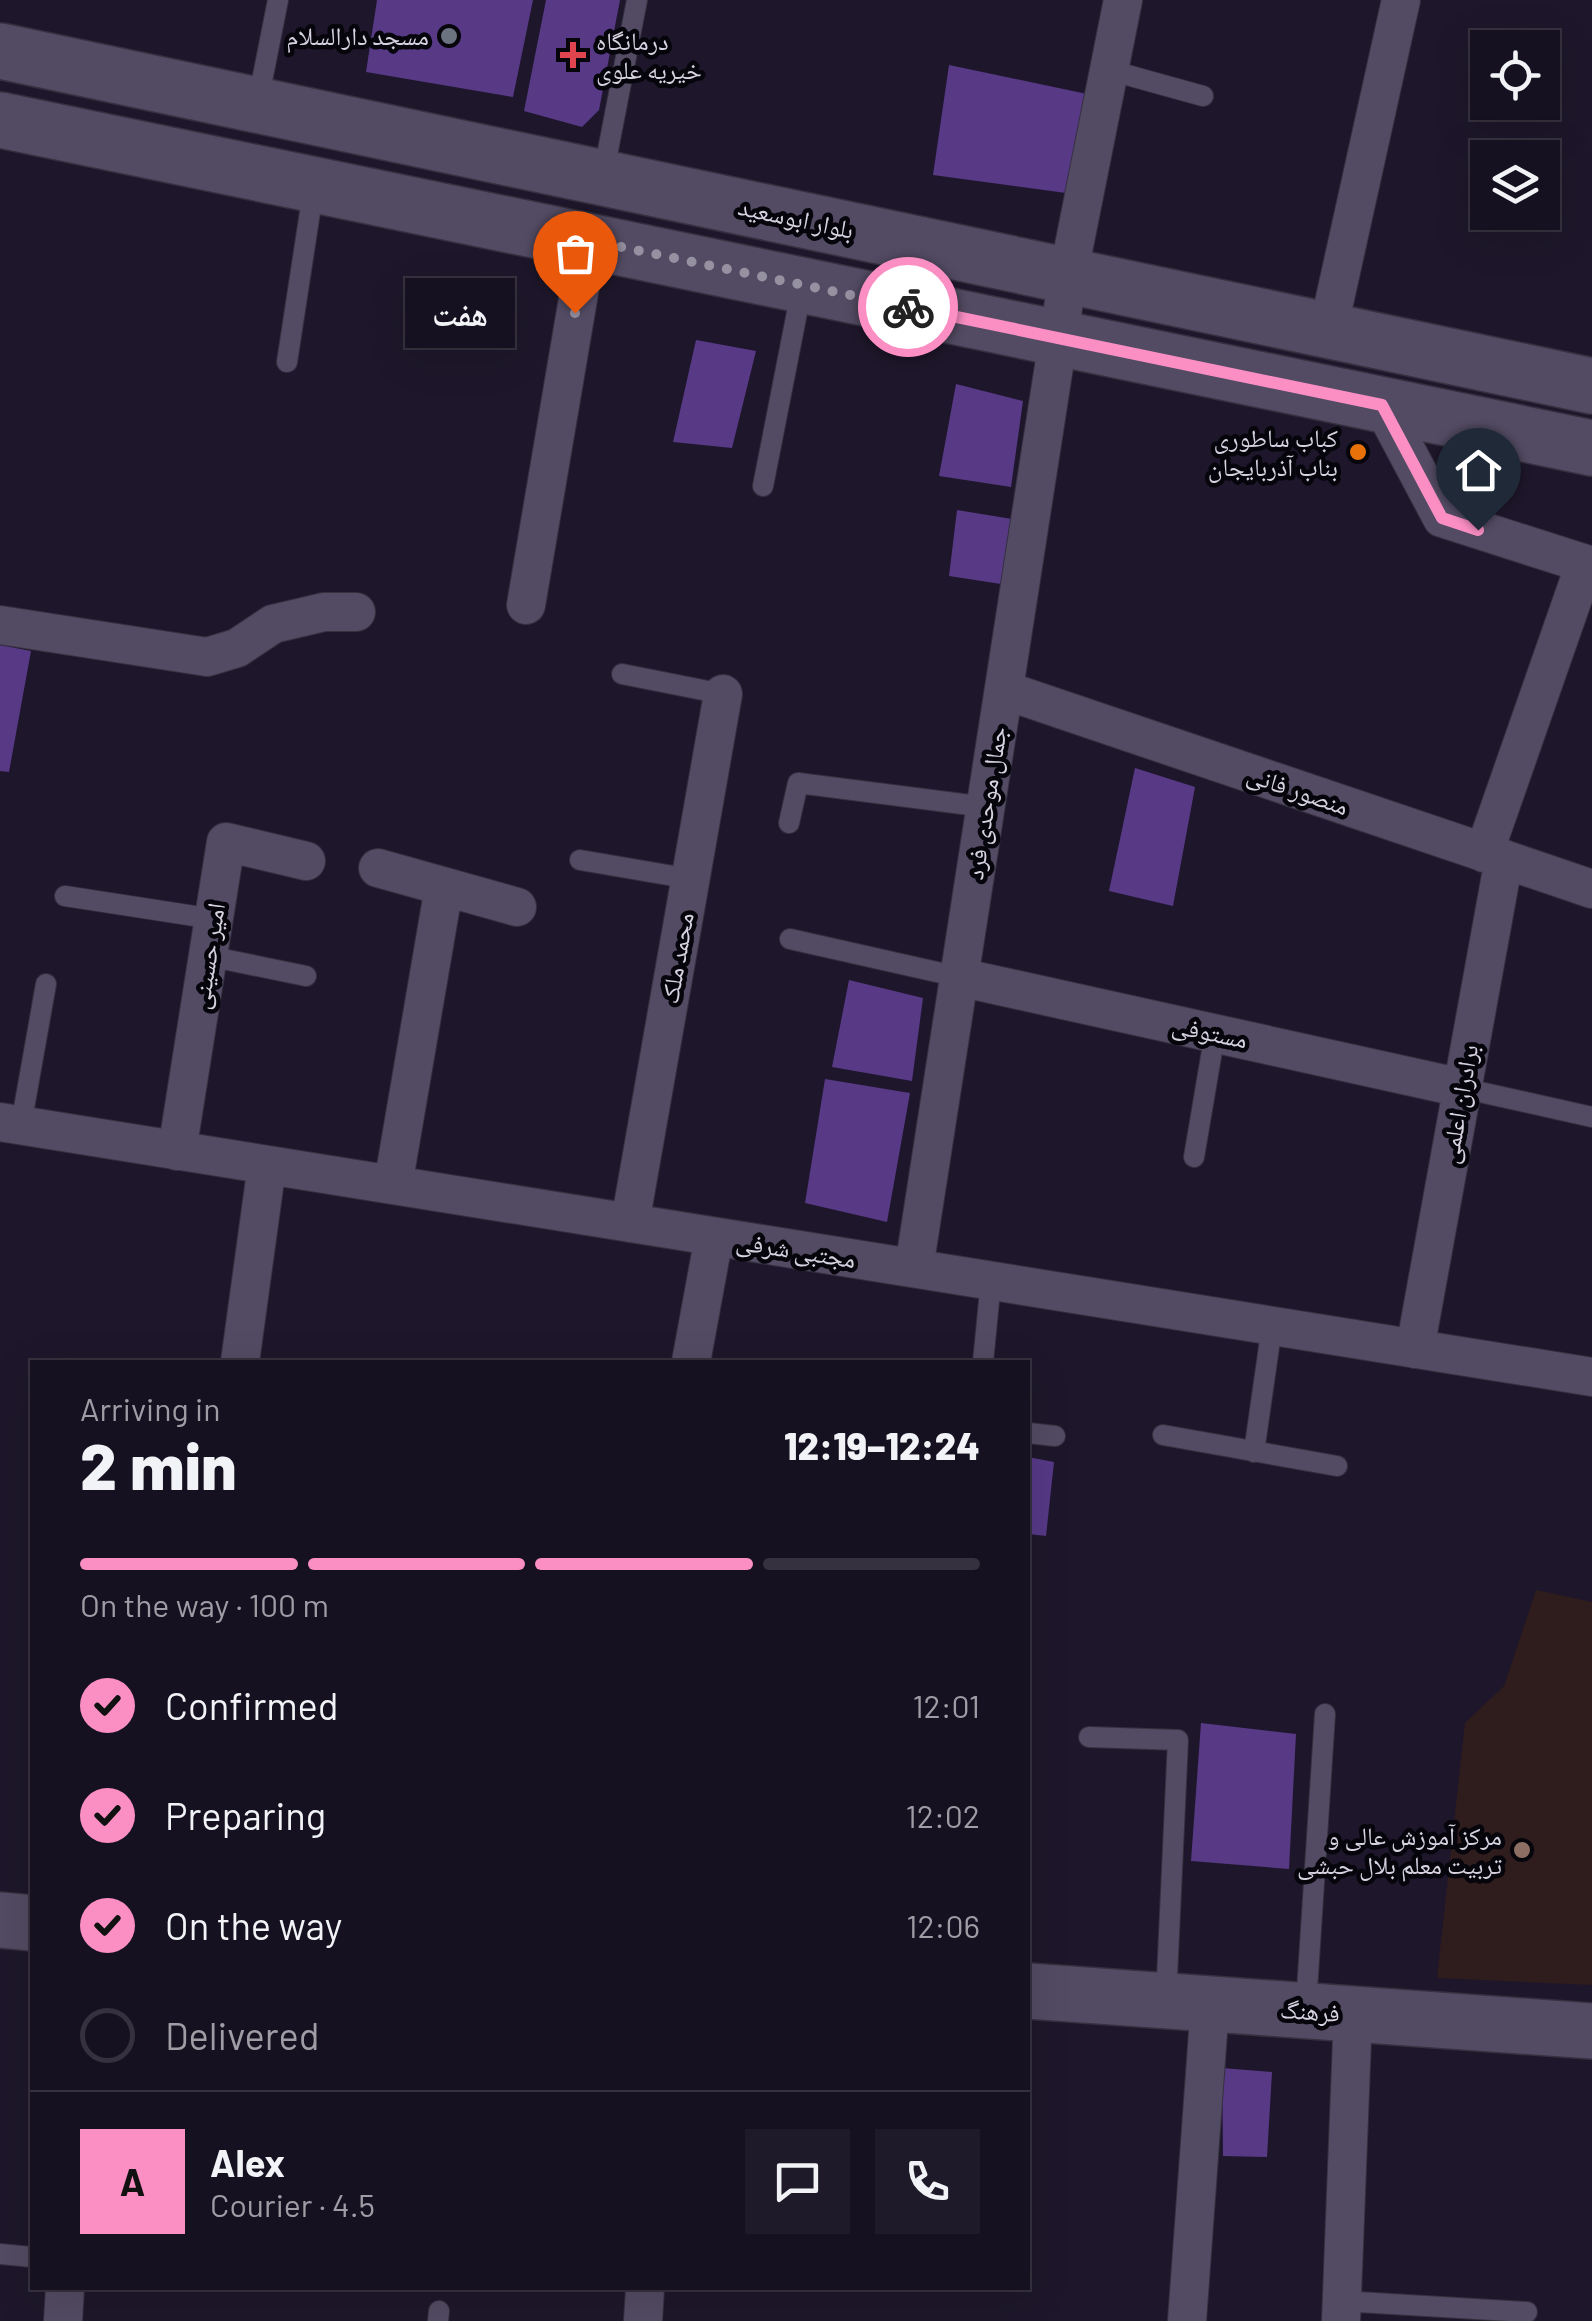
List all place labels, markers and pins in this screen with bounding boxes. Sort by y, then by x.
place label: مسجد دارالسلام [286,20,429,53]
marker: مسجد دارالسلام [438,25,460,47]
place label: درمانگاه خیریه علوی [596,25,702,86]
marker: درمانگاه خیریه علوی [560,42,586,68]
pin [533,211,618,314]
callout: هفت [405,278,515,348]
place label: کباب ساطوری بناب آذربایجان [1208,422,1338,483]
pin [1436,428,1521,531]
marker: کباب ساطوری بناب آذربایجان [1347,441,1369,463]
place label: مرکز آموزش عالی و تربیت معلم بلال حبشی [1297,1820,1502,1882]
marker: مرکز آموزش عالی و تربیت معلم بلال حبشی [1511,1839,1533,1861]

